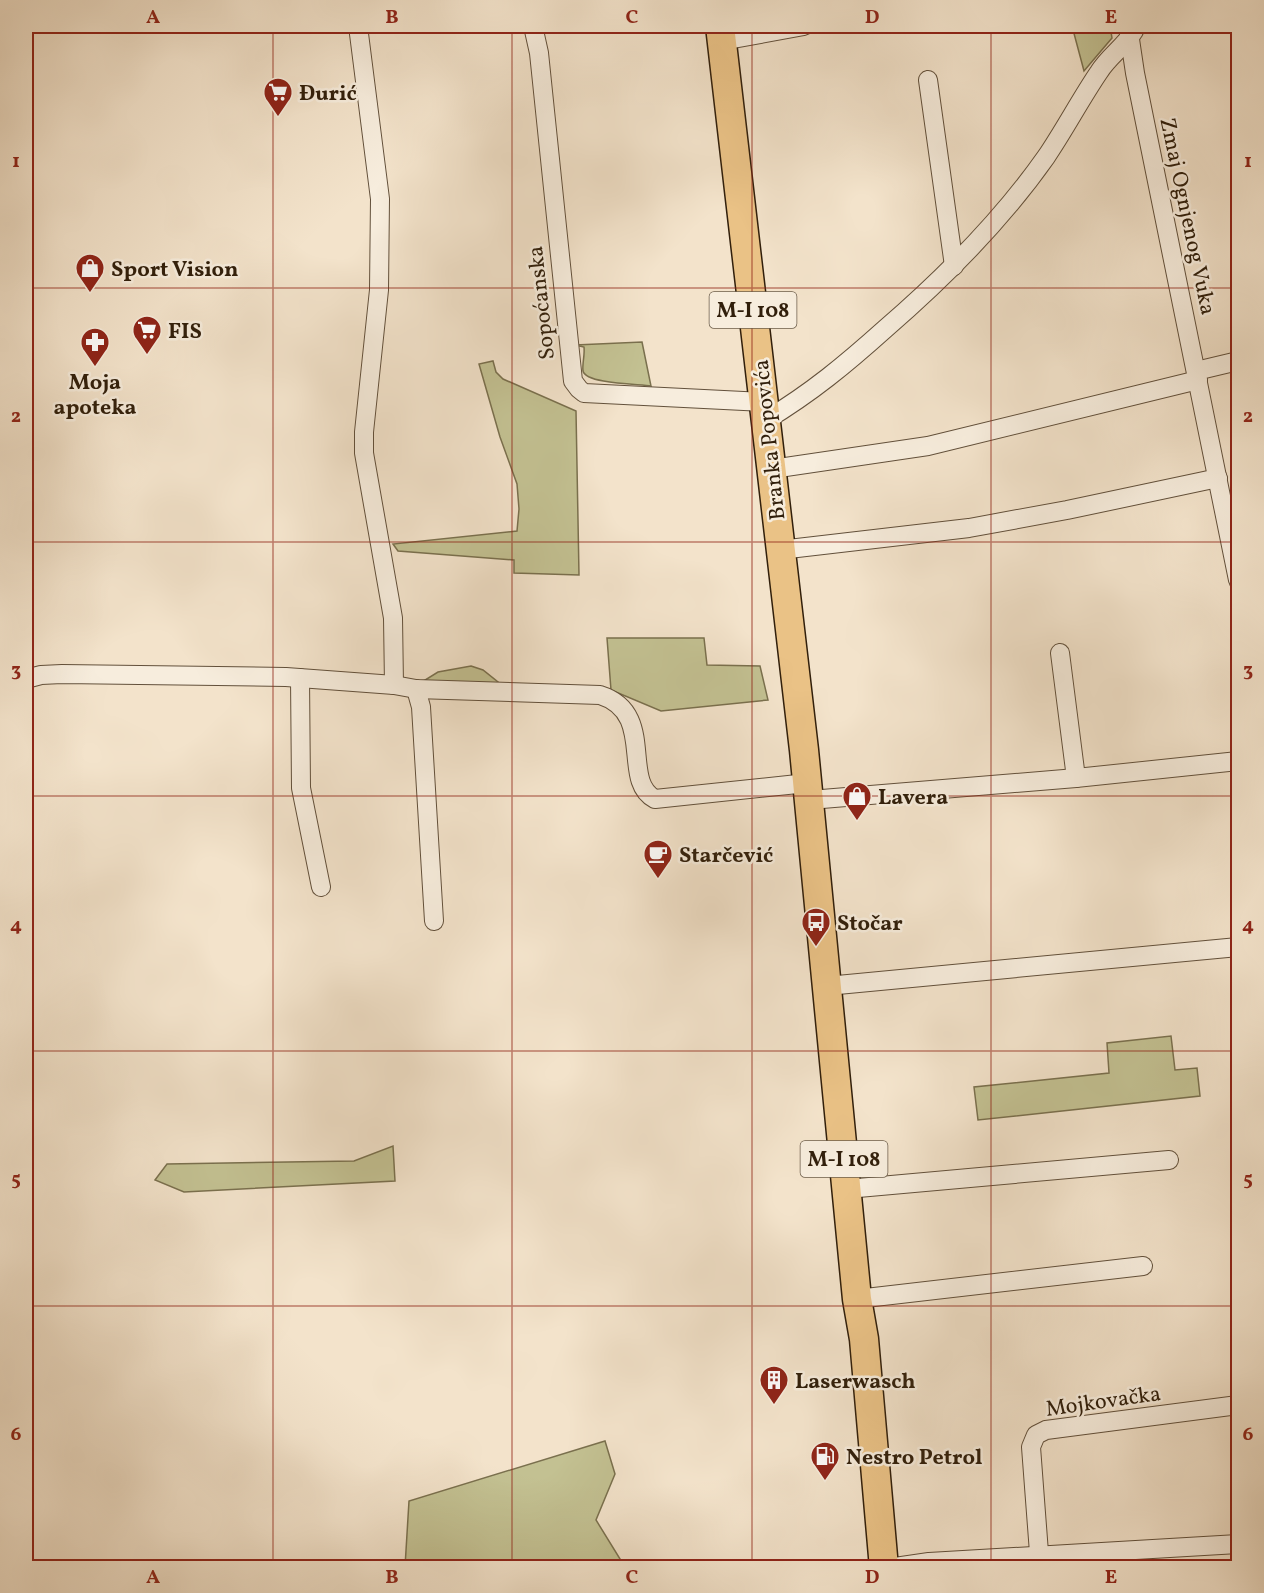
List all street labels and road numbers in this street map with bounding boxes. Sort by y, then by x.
street label: Zmaj Ognjenog Vuka [1150,115,1223,318]
street label: Sopoćanska [521,244,564,361]
road number: M-I 108 [710,292,796,328]
street label: Branka Popovića [747,358,794,522]
road number: M-I 108 [800,1141,888,1177]
street label: Mojkovačka [1044,1379,1163,1426]

